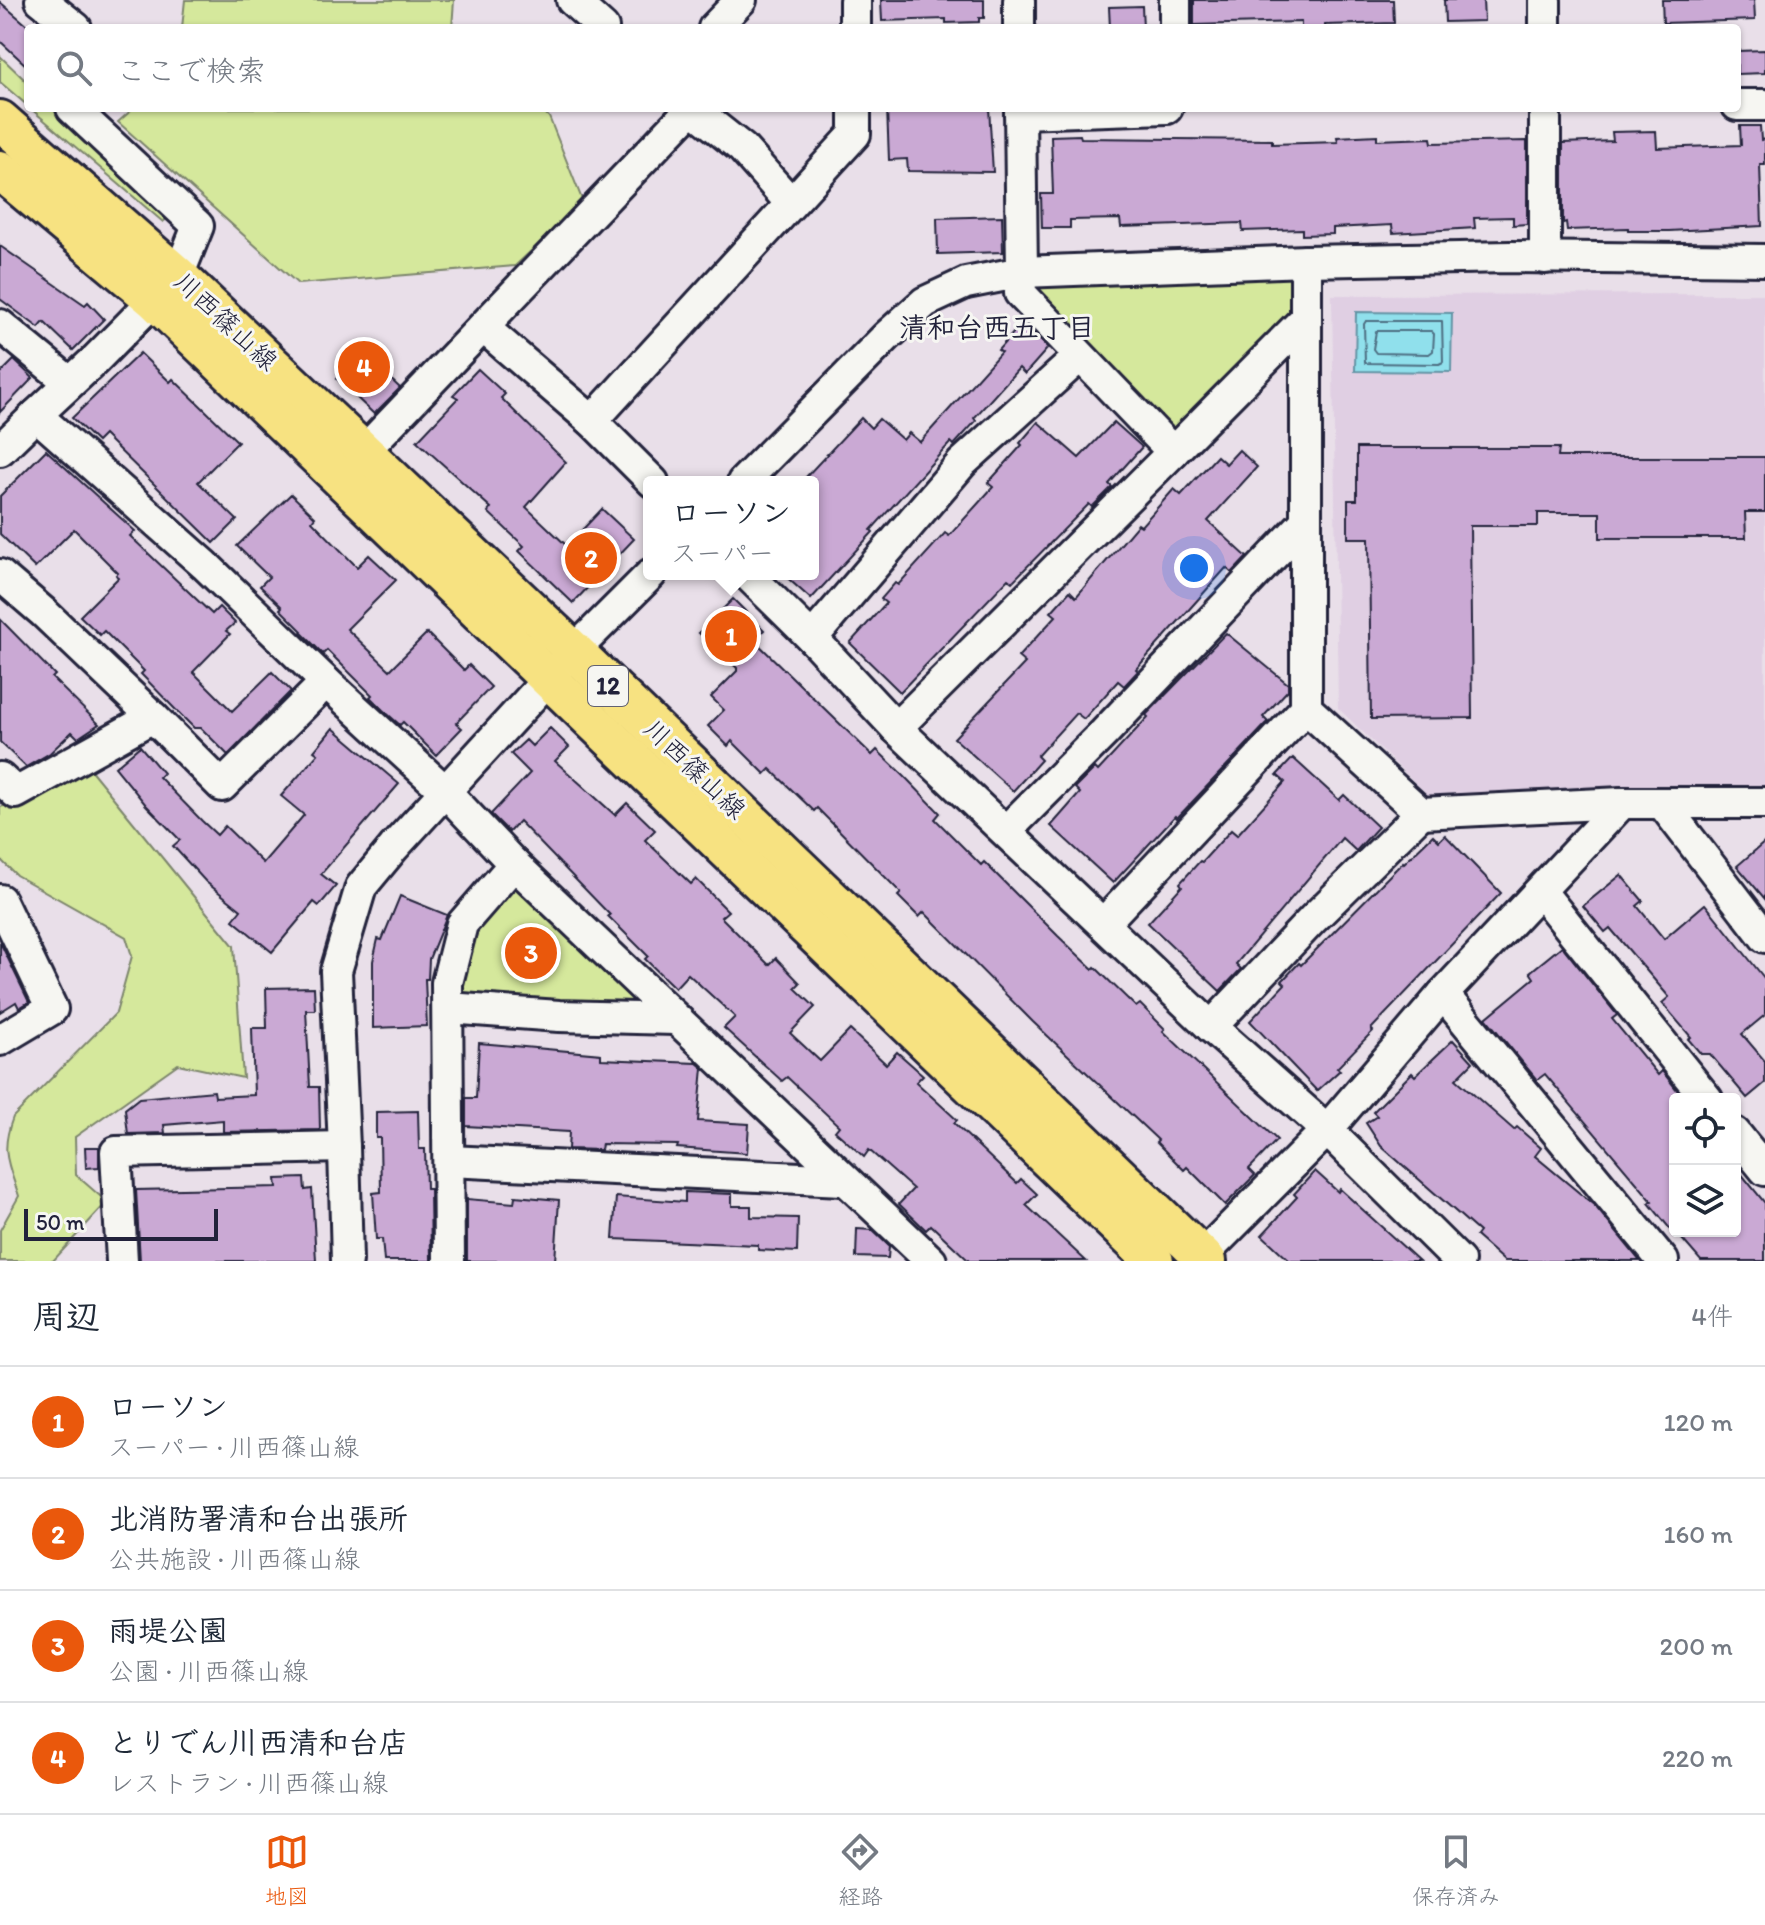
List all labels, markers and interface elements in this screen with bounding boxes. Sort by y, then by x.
search box [24,24,1741,112]
icon: search [52,46,96,90]
text: ここで検索 [116,52,266,89]
street label: 川西篠山線 [168,265,284,377]
district label: 清和台西五丁目 [899,310,1095,344]
pin: 4 [338,337,390,397]
popup [643,476,819,580]
text: ローソン [671,494,791,531]
pin: 2 [565,528,617,588]
text: スーパー [671,537,774,569]
your location [1174,548,1214,588]
pin: 1 [705,606,757,666]
road number: 12 [588,666,628,706]
street label: 川西篠山線 [637,712,753,826]
pin: 3 [505,923,557,983]
map controls [1669,1093,1741,1237]
button: locate [1669,1093,1741,1165]
button: layers [1669,1165,1741,1237]
scale bar [24,1205,218,1241]
text: 50 m [36,1209,85,1236]
text: 周辺 [32,1296,100,1337]
text: 4件 [1691,1300,1733,1332]
text: ローソン [108,1388,228,1425]
text: 1 [52,1406,64,1438]
text: 120 m [1664,1406,1733,1438]
text: スーパー · 川西篠山線 [108,1431,359,1463]
text: 北消防署清和台出張所 [108,1500,408,1537]
text: 2 [51,1518,65,1550]
text: 160 m [1663,1518,1733,1550]
text: 公共施設 · 川西篠山線 [108,1543,360,1575]
text: 雨堤公園 [108,1612,228,1649]
text: 3 [51,1630,65,1662]
text: 200 m [1660,1630,1733,1662]
text: 公園 · 川西篠山線 [108,1655,308,1687]
text: とりでん川西清和台店 [108,1724,409,1761]
text: 4 [50,1742,66,1774]
text: 220 m [1662,1742,1733,1774]
text: レストラン · 川西篠山線 [108,1767,388,1799]
tab: 地図 [265,1830,309,1910]
tab: 経路 [838,1830,882,1910]
tab: 保存済み [1412,1830,1500,1910]

